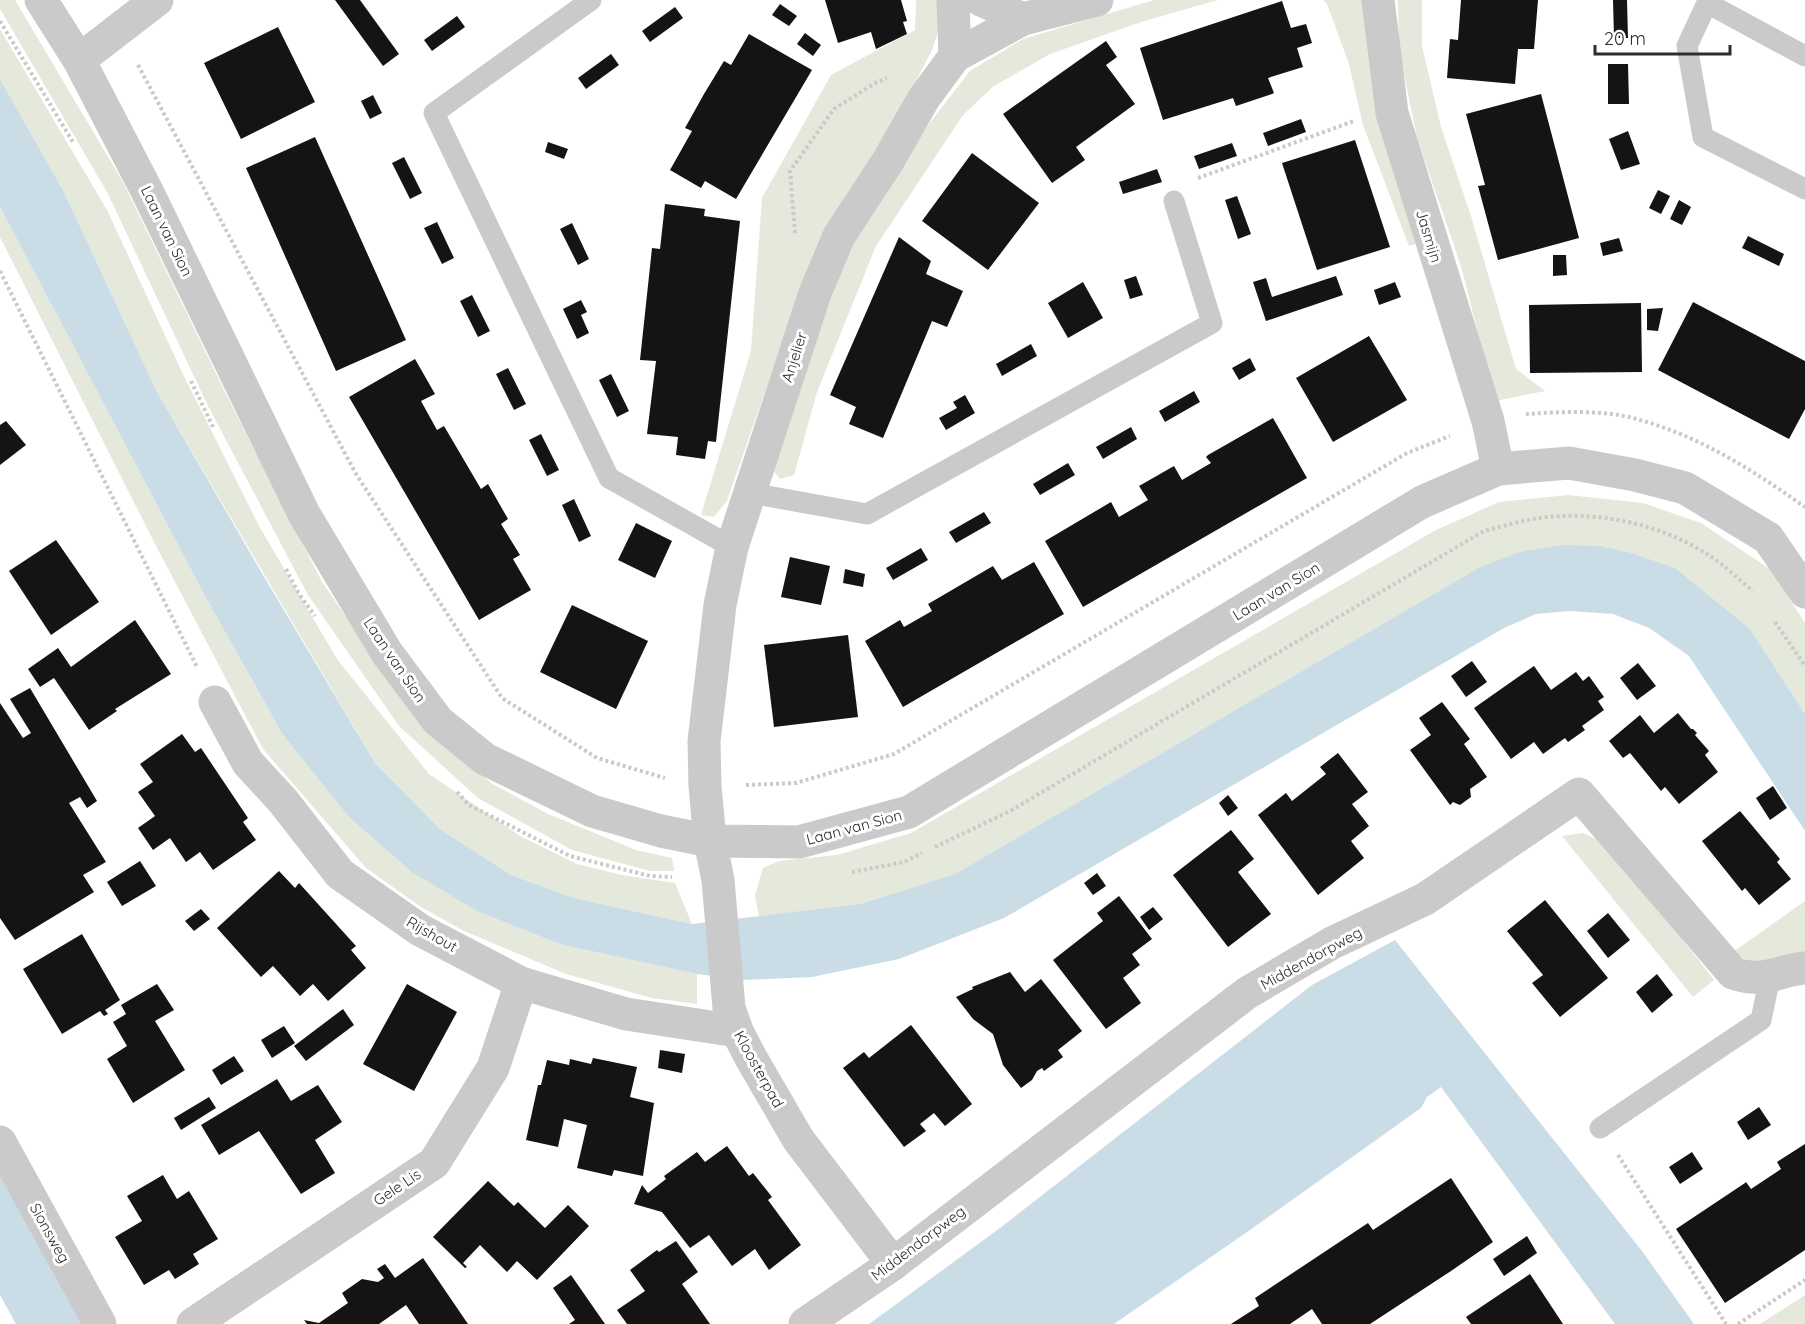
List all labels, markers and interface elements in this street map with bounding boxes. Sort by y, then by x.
scale bar [1595,18,1730,56]
text: 20 m [1604,27,1646,50]
street label: Laan van Sion [137,183,197,279]
street label: Jasmijn [1412,207,1446,265]
street label: Anjelier [777,329,811,385]
street label: Laan van Sion [1229,558,1323,624]
street label: Laan van Sion [360,614,430,706]
street label: Laan van Sion [804,805,904,849]
street label: Rijshout [403,912,461,956]
street label: Middendorpweg [1257,922,1365,994]
street label: Kloosterpad [730,1027,788,1111]
street label: Gele Lis [370,1164,424,1210]
street label: Sionsweg [26,1200,74,1266]
street label: Middendorpweg [867,1201,969,1285]

